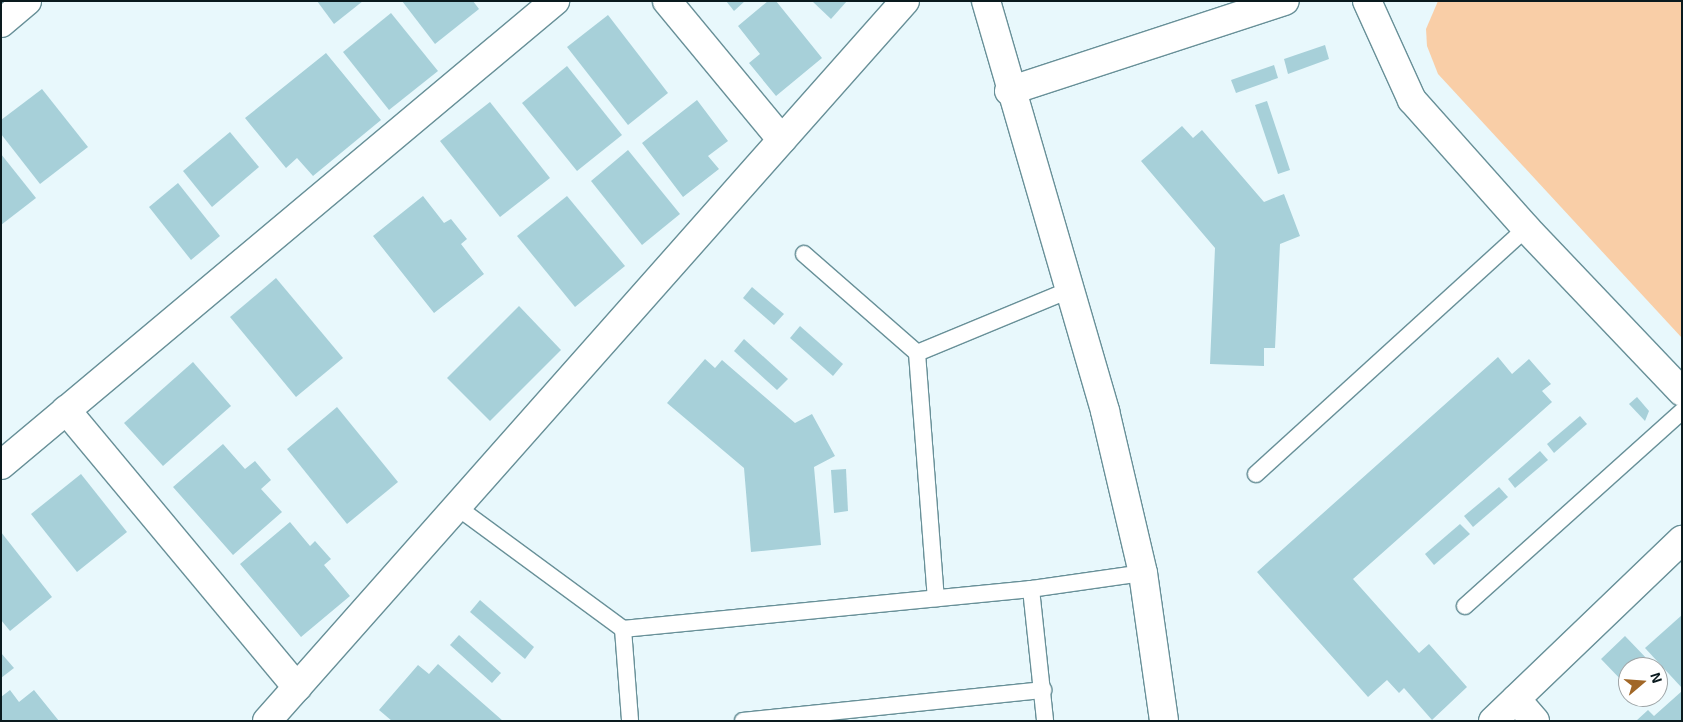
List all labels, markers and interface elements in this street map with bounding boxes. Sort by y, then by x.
north arrow [1618,657,1668,707]
text: N [1647,670,1666,685]

